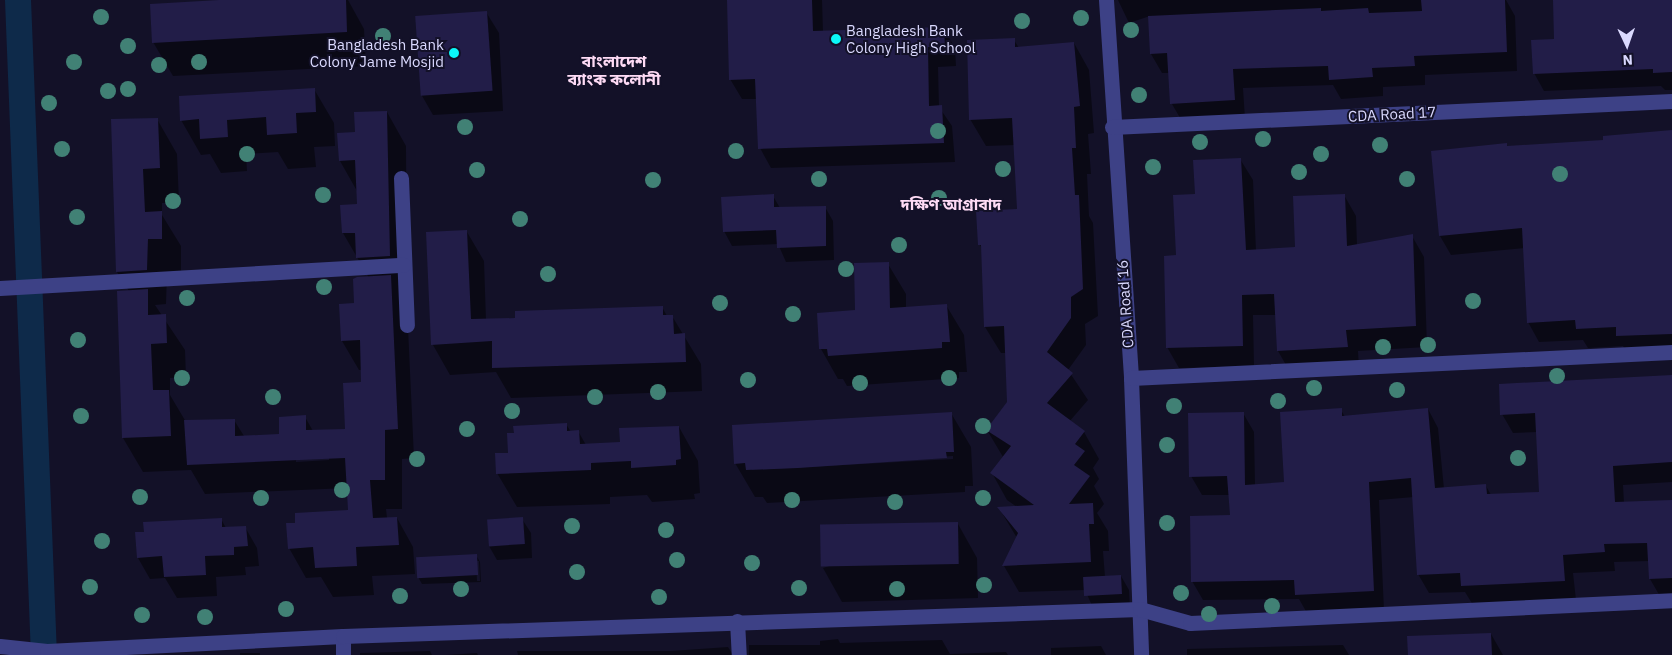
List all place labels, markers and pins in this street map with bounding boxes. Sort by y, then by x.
place label: Bangladesh Bank Colony High School [846,21,976,56]
marker: Bangladesh Bank Colony High School [830,33,842,45]
place label: Bangladesh Bank Colony Jame Mosjid [310,35,444,70]
marker: Bangladesh Bank Colony Jame Mosjid [448,47,460,59]

